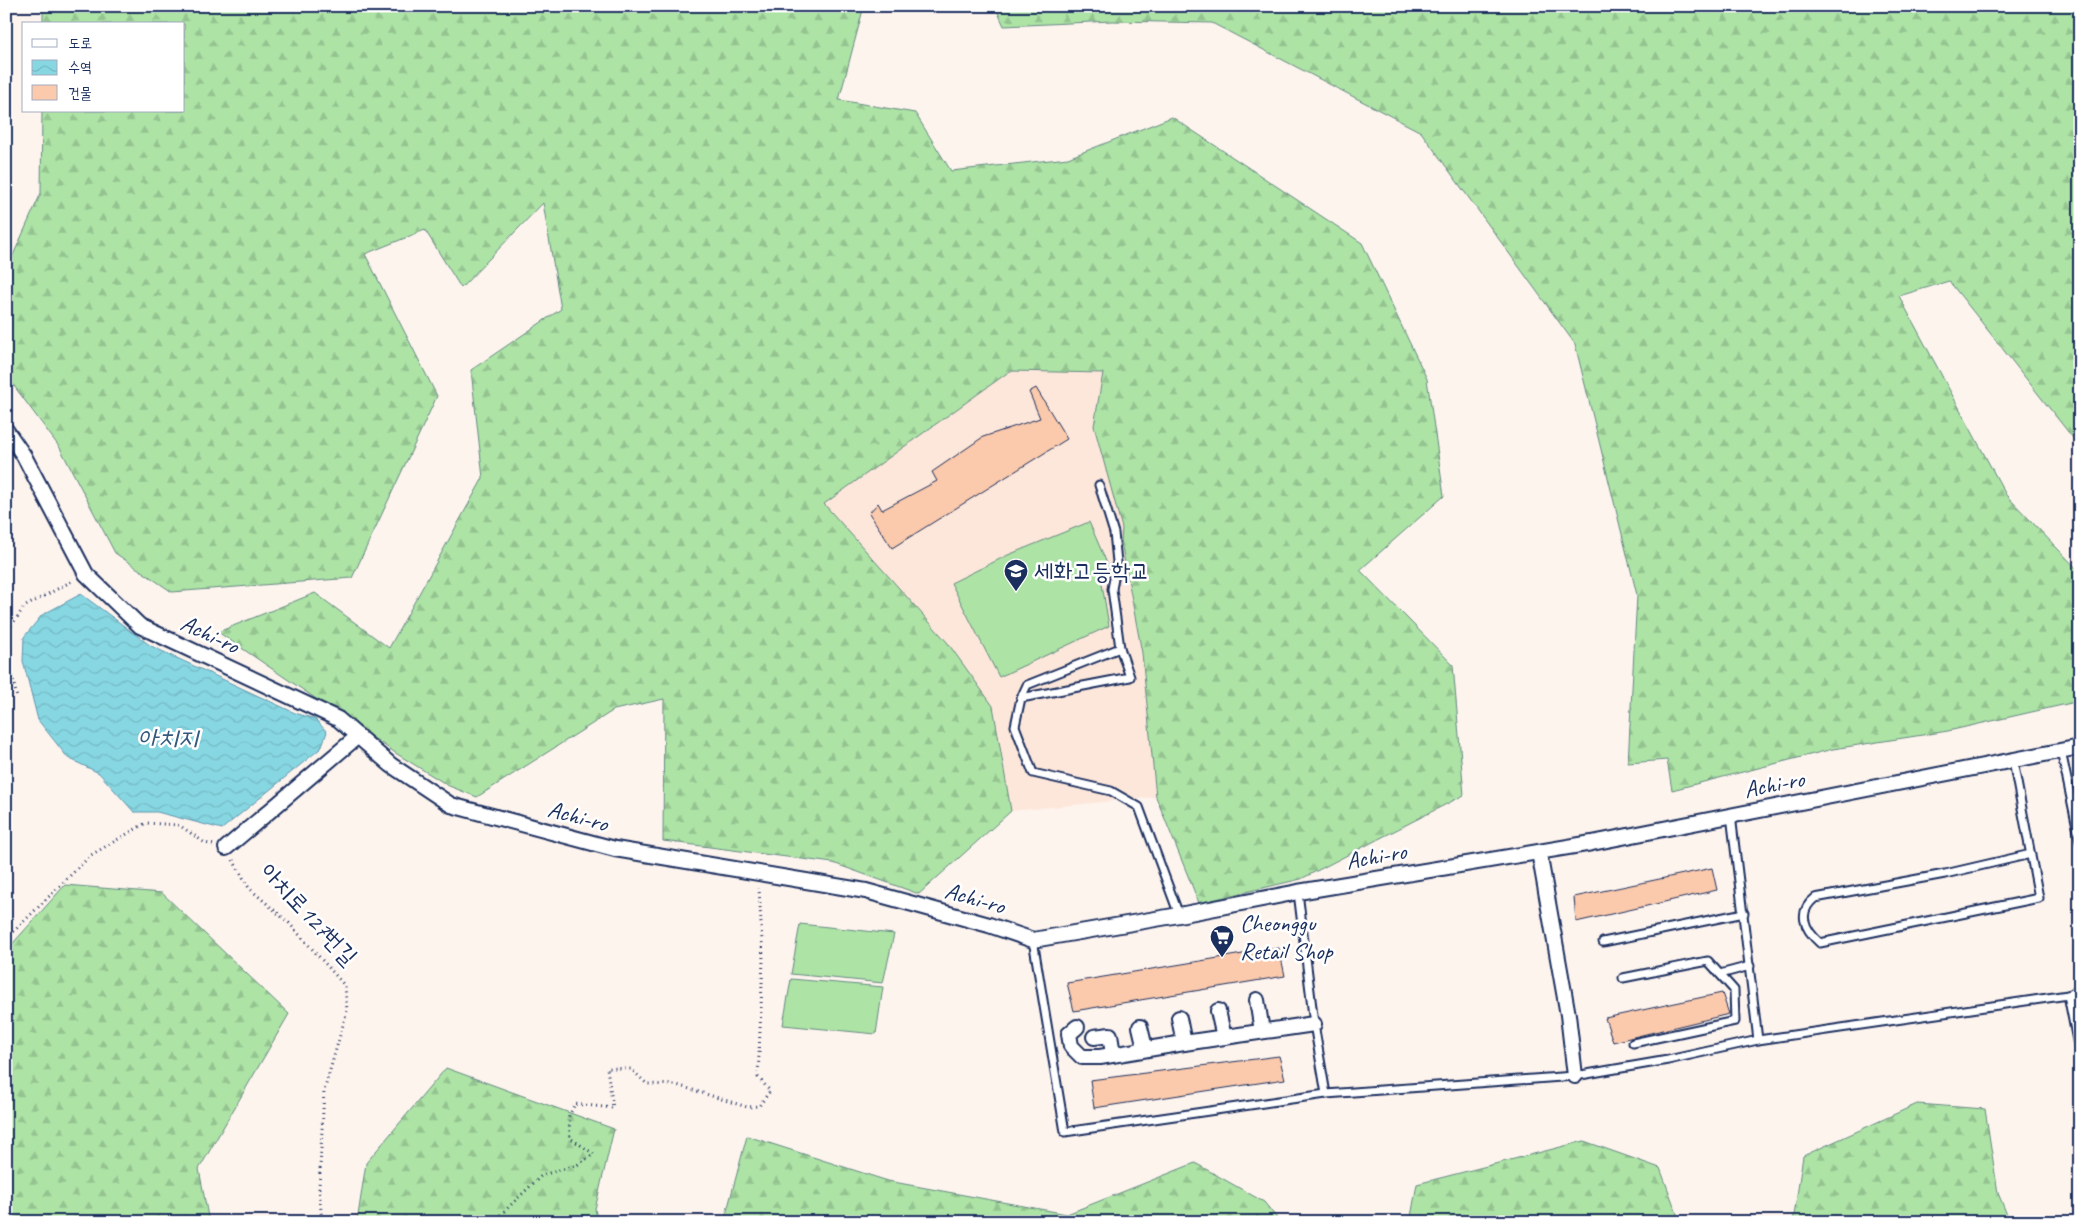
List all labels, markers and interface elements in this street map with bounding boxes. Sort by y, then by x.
legend [22,22,185,112]
text: 도로 [68,34,92,53]
text: 수역 [68,58,92,77]
text: 건물 [68,84,92,103]
place label: 세화고등학교 [1034,556,1150,586]
school or university icon: 세화고등학교 [1003,558,1029,592]
street label: Achi-ro [176,608,245,661]
water label: 아치지 [138,722,201,754]
street label: Achi-ro [1741,763,1808,805]
street label: Achi-ro [545,794,613,839]
street label: Achi-ro [1343,836,1410,876]
street label: 아치로127번길 [254,857,364,971]
street label: Achi-ro [942,875,1010,921]
place label: Cheonggu Retail Shop [1240,908,1333,966]
supermarket icon: Cheonggu Retail Shop [1209,924,1235,958]

